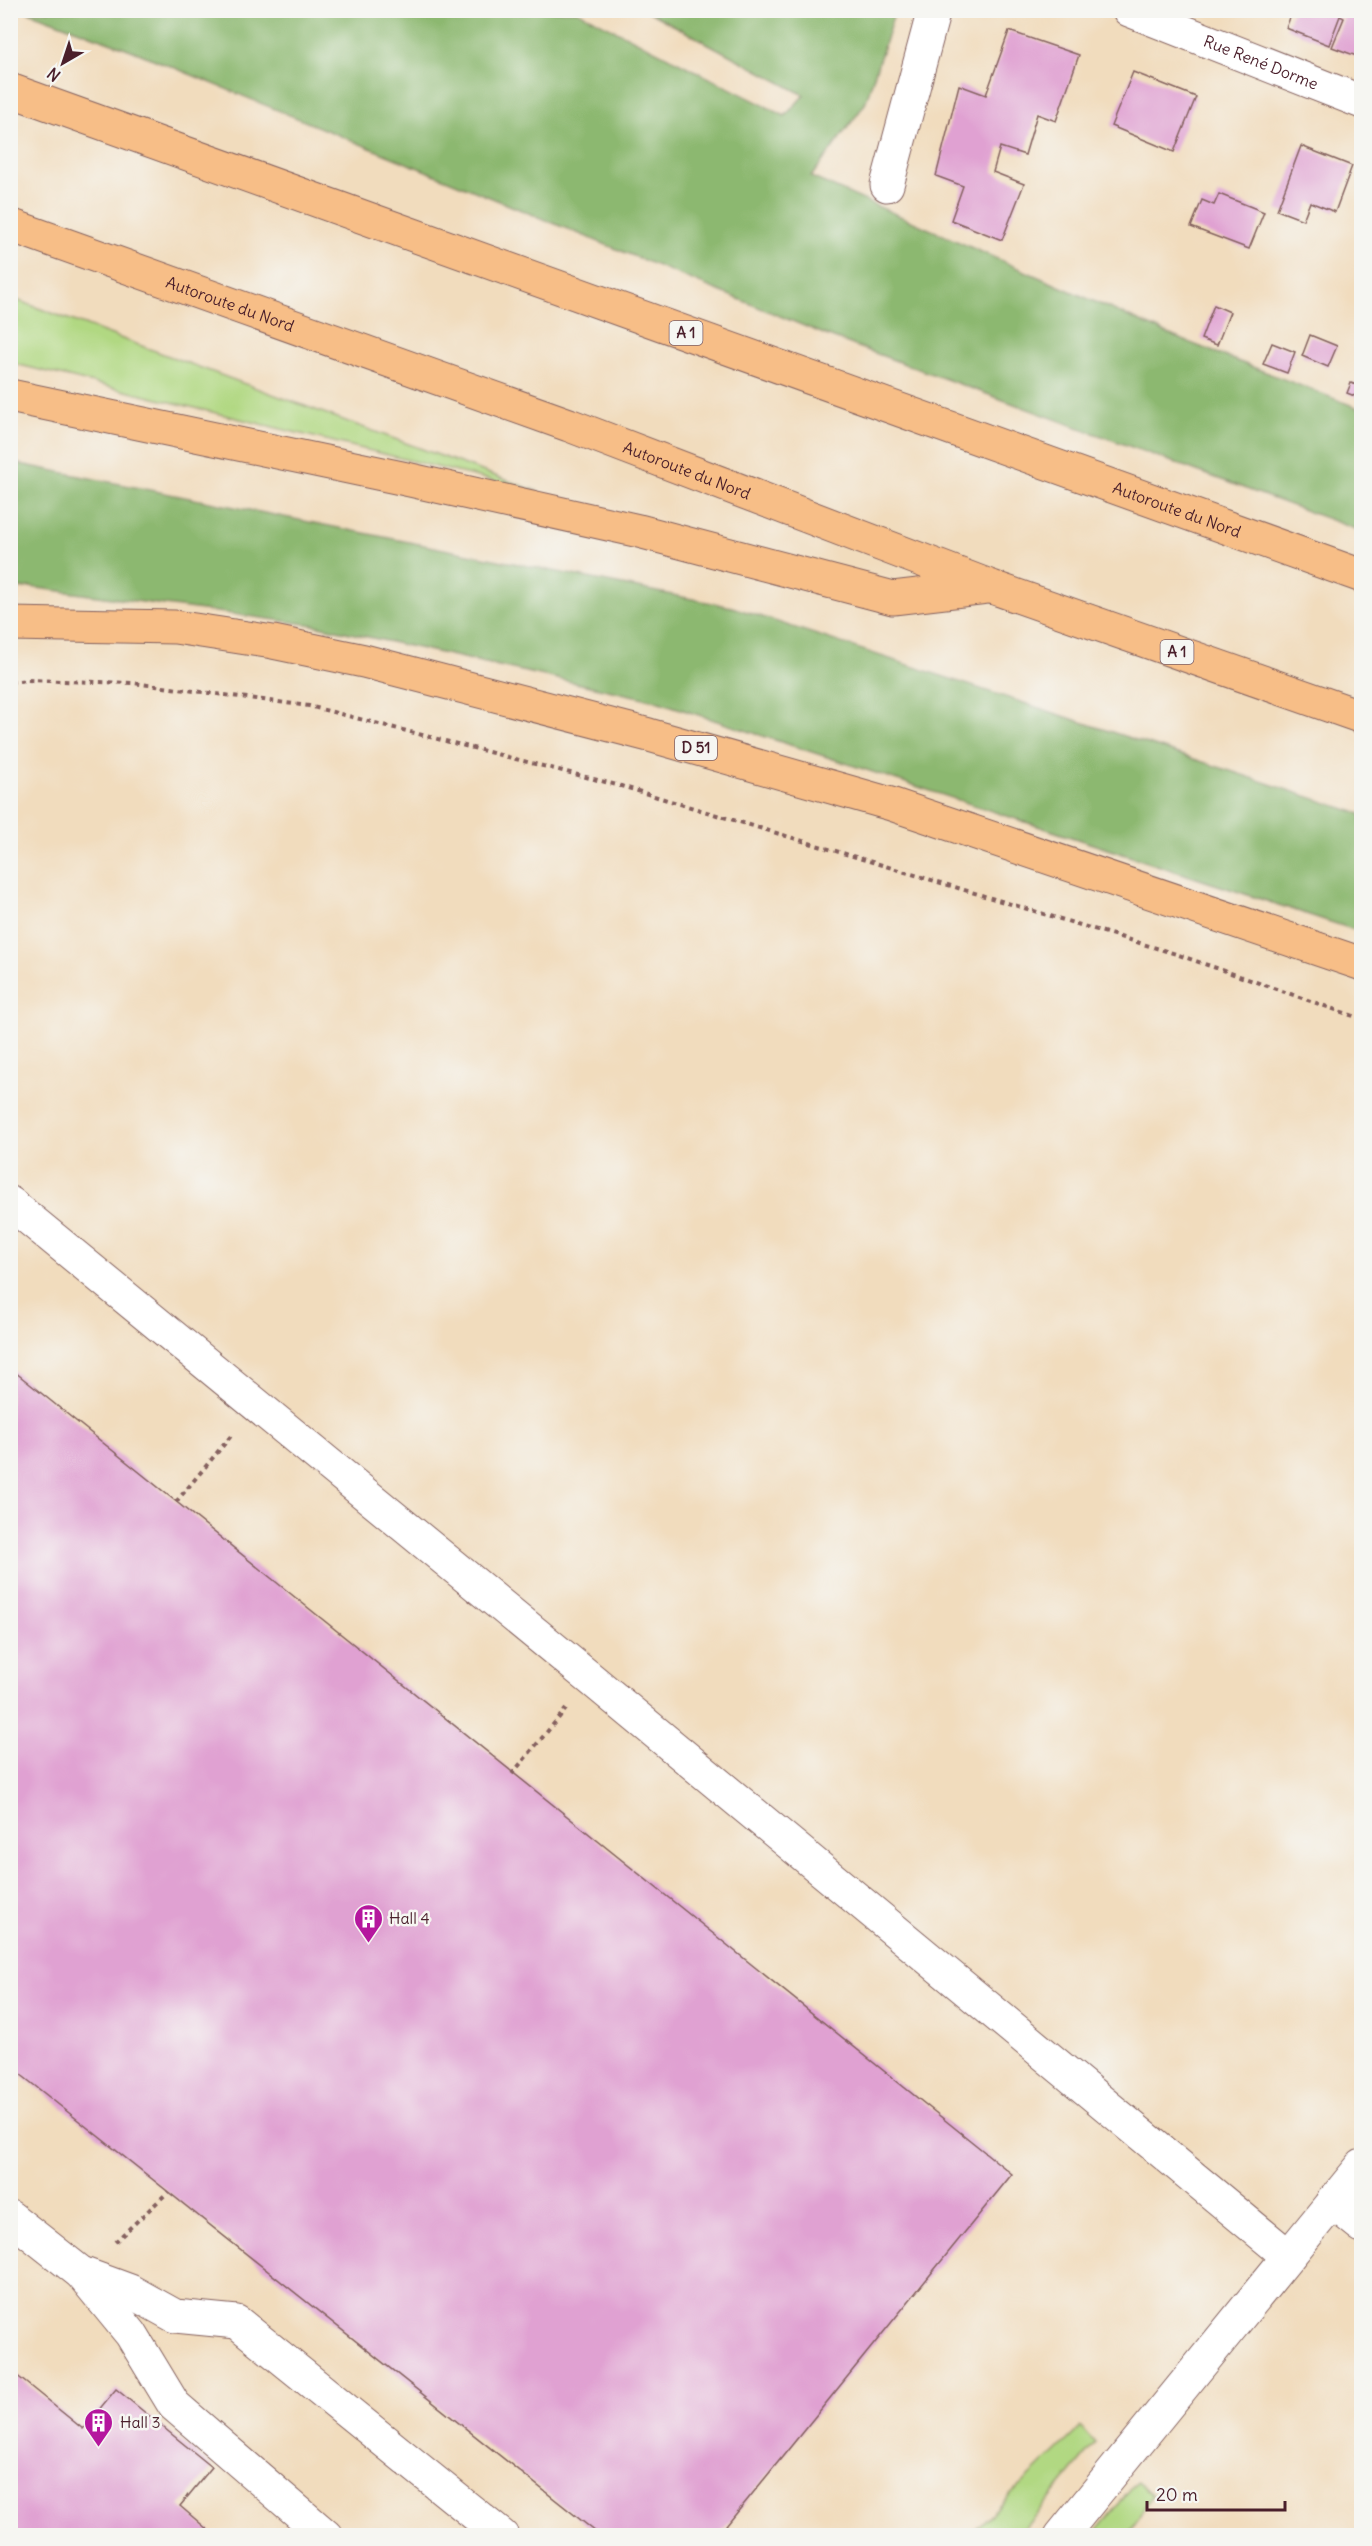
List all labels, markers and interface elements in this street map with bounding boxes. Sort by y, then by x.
street label: Rue René Dorme [1201,31,1321,94]
north arrow [33,33,93,93]
text: N [43,63,64,86]
street label: Autoroute du Nord [164,272,297,336]
road number: A 1 [670,321,702,345]
street label: Autoroute du Nord [620,437,753,504]
street label: Autoroute du Nord [1110,477,1244,542]
road number: A 1 [1160,640,1194,664]
road number: D 51 [675,736,717,760]
building icon: Hall 4 [352,1902,384,1944]
place label: Hall 4 [389,1908,430,1928]
building icon: Hall 3 [83,2406,115,2448]
place label: Hall 3 [120,2412,161,2432]
scale bar [1147,2474,1285,2512]
text: 20 m [1156,2483,1198,2506]

